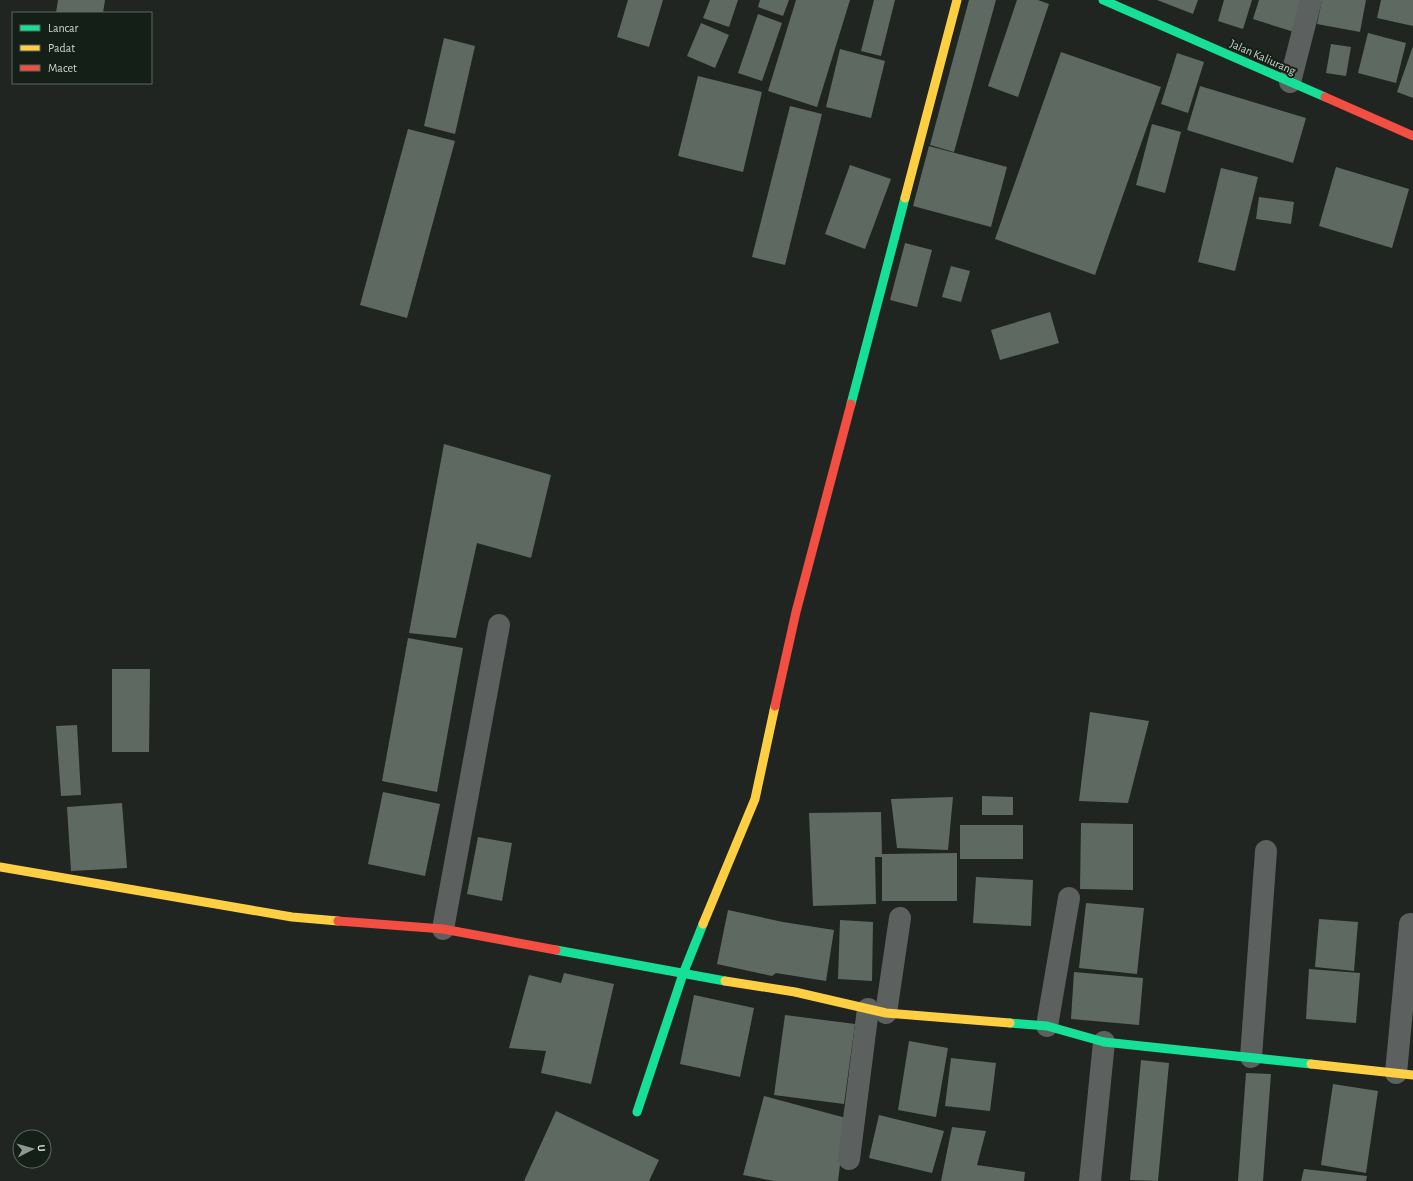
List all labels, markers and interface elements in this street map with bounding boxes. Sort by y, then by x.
legend [12,12,152,84]
text: Lancar [48,22,79,34]
street label: Jalan Kaliurang [1228,37,1298,77]
text: Padat [48,42,75,54]
text: Macet [48,62,77,74]
north arrow [12,1129,52,1169]
text: U [36,1144,47,1152]

